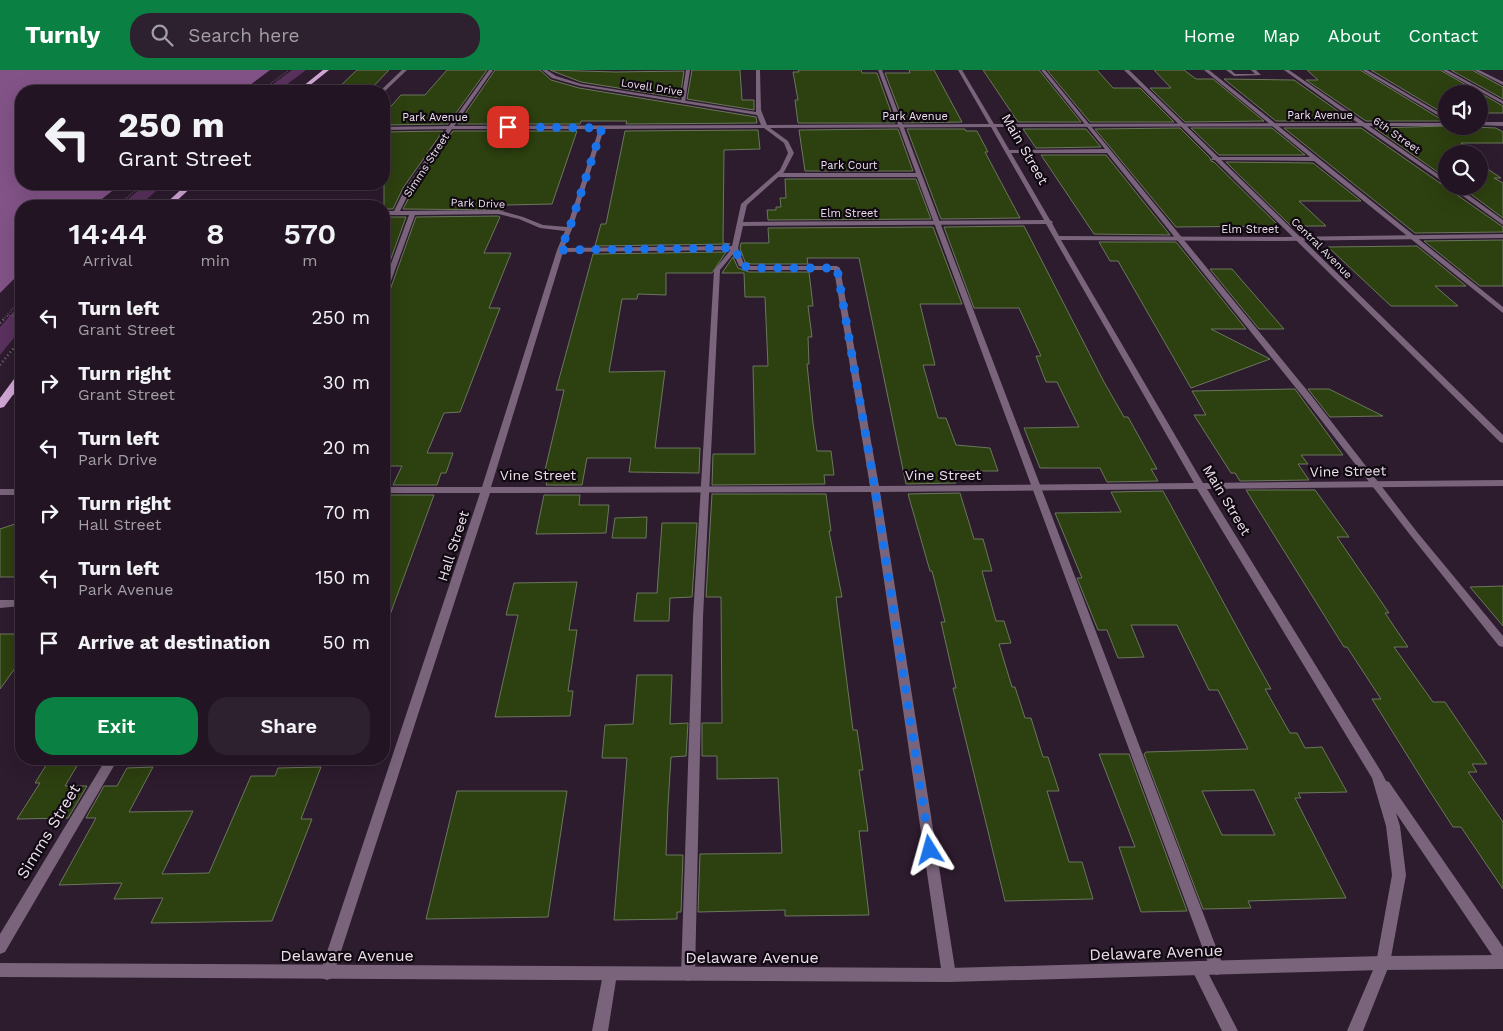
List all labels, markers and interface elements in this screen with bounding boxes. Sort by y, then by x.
search box [130,13,480,58]
text: Turnly [25,21,100,49]
icon: search [148,21,176,49]
text: Search here [188,24,300,47]
text: Home [1184,25,1235,46]
text: Map [1263,25,1300,46]
text: About [1328,25,1380,46]
text: Contact [1408,25,1478,46]
street label: Lovell Drive [620,76,684,99]
map controls [1438,85,1488,195]
button: sound [1438,85,1488,135]
text: 250 m [118,104,225,146]
icon: left [35,105,100,170]
pin [487,106,529,148]
street label: Park Avenue [1287,109,1353,122]
street label: Park Avenue [882,110,948,123]
street label: Park Avenue [402,111,468,124]
street label: Main Street [998,111,1052,187]
icon: arrive [494,113,522,141]
street label: 6th Street [1370,114,1423,157]
street label: Simms Street [401,131,452,200]
button: search [1438,145,1488,195]
text: Grant Street [118,146,251,171]
street label: Park Court [821,159,878,172]
street label: Park Drive [451,196,505,211]
street label: Elm Street [820,207,878,220]
street label: Central Avenue [1288,215,1355,282]
text: 14:44 [69,216,147,251]
text: 8 [206,216,225,251]
text: 570 [283,216,336,251]
street label: Elm Street [1221,223,1279,236]
text: Arrival [83,251,133,270]
text: min [201,251,230,270]
text: m [302,251,318,270]
text: Turn left [78,297,159,320]
icon: left [35,304,63,332]
text: 250 m [311,306,370,329]
text: Grant Street [78,320,175,339]
text: Turn right [78,362,171,385]
icon: right [35,369,63,397]
text: 30 m [323,371,370,394]
text: Grant Street [78,385,175,404]
text: Turn left [78,427,159,450]
icon: left [35,434,63,462]
text: 20 m [323,436,370,459]
text: Park Drive [78,450,157,469]
street label: Main Street [1200,462,1254,538]
street label: Vine Street [1310,462,1386,480]
street label: Vine Street [500,467,576,483]
street label: Vine Street [905,467,981,483]
text: Turn right [78,492,171,515]
icon: right [35,499,63,527]
text: 70 m [323,501,370,524]
street label: Hall Street [434,509,472,583]
text: Hall Street [78,515,162,534]
text: Turn left [78,557,159,580]
icon: left [35,564,63,592]
text: 150 m [315,566,370,589]
text: Park Avenue [78,580,173,599]
icon: arrive [35,629,63,657]
text: Arrive at destination [78,631,270,654]
text: 50 m [323,631,370,654]
button: Exit [35,697,198,755]
button: Share [208,697,370,755]
street label: Simms Street [13,780,84,882]
position arrow [903,823,955,875]
street label: Delaware Avenue [1089,941,1223,964]
street label: Delaware Avenue [280,946,414,965]
street label: Delaware Avenue [685,948,819,967]

